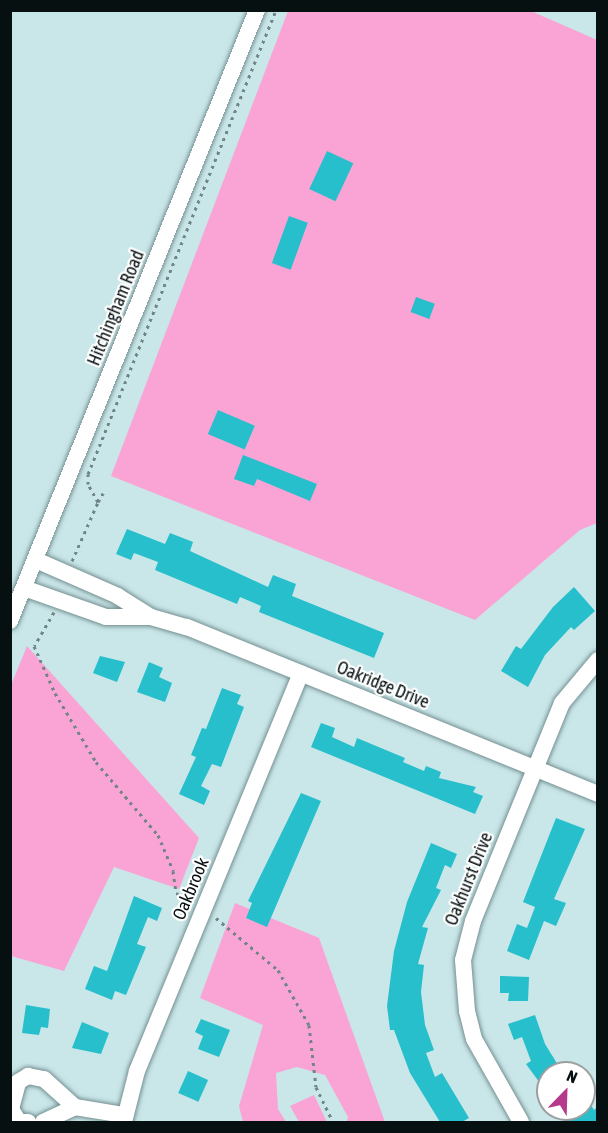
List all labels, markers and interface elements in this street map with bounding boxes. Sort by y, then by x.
street label: Hitchingham Road [83,247,149,369]
street label: Oakridge Drive [334,657,432,713]
street label: Oakhurst Drive [441,829,497,929]
street label: Oakbrook [168,855,214,923]
north arrow [536,1061,596,1121]
text: N [564,1066,580,1086]

